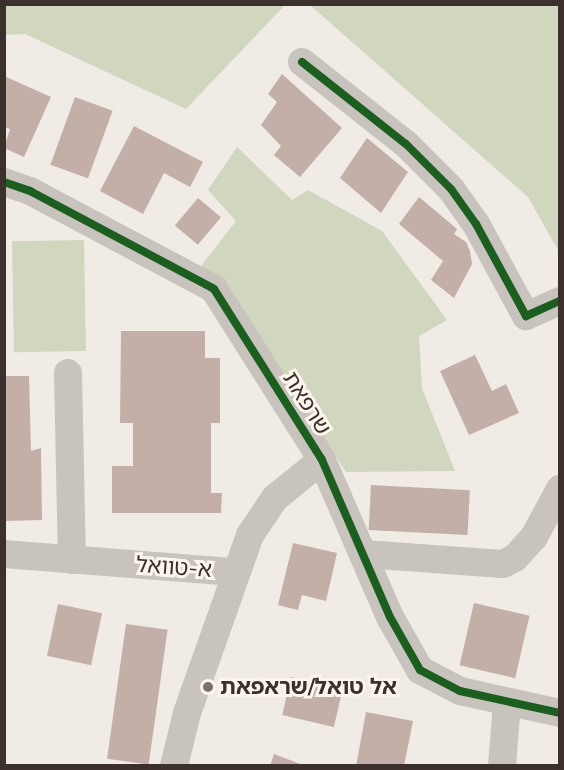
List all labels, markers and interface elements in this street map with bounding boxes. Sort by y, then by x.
street label: שרפאת [277,367,337,439]
street label: א-טוואל [135,551,213,583]
place label: אל טואל/שראפאת [220,674,397,700]
marker: אל טואל/שראפאת [201,680,215,694]

